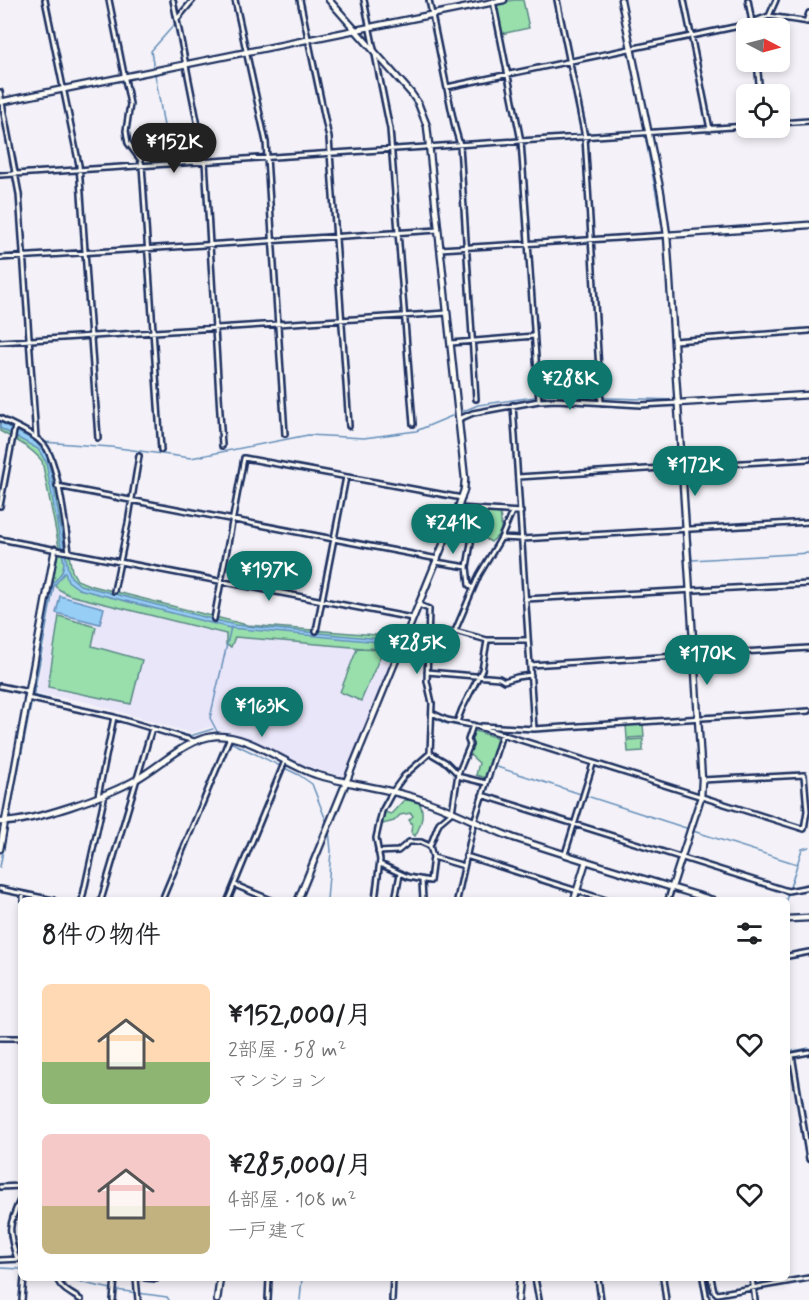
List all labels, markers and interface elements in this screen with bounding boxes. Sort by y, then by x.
north arrow [736,18,790,72]
map controls [736,18,790,138]
button: locate [736,84,790,138]
pin: ¥152K [132,123,216,174]
text: ¥152K [145,129,203,156]
pin: ¥288K [528,360,612,411]
text: ¥288K [541,366,599,393]
pin: ¥172K [653,446,737,497]
text: ¥172K [667,452,723,479]
pin: ¥241K [411,504,495,555]
text: ¥241K [425,510,481,537]
pin: ¥197K [227,551,311,602]
text: ¥197K [240,557,298,584]
pin: ¥285K [375,624,459,675]
text: ¥285K [388,630,446,657]
pin: ¥170K [665,635,749,686]
text: ¥170K [679,641,735,668]
pin: ¥163K [220,687,304,738]
text: ¥163K [235,693,289,720]
icon: filters [733,917,766,950]
text: 8件の物件 [42,919,161,953]
text: ¥152,000/月 [228,999,372,1033]
icon: home [90,1008,162,1080]
icon: heart [733,1028,766,1061]
text: 2部屋 · 58 m² [228,1037,346,1064]
text: マンション [228,1068,327,1095]
text: ¥285,000/月 [228,1149,372,1183]
icon: home [90,1158,162,1230]
icon: heart [733,1178,766,1211]
text: 4部屋 · 108 m² [228,1187,356,1214]
text: 一戸建て [228,1218,308,1245]

